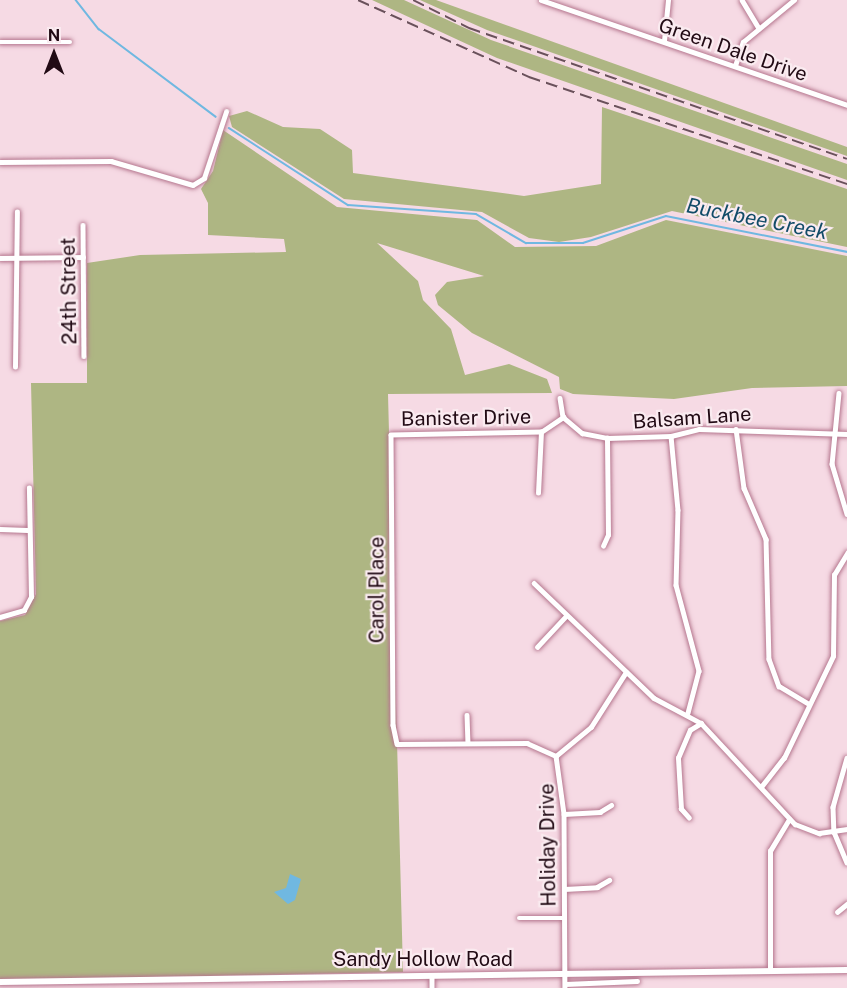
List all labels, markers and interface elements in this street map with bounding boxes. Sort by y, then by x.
street label: Green Dale Drive [655,13,811,87]
north arrow [24,24,84,84]
text: N [48,26,60,45]
water label: Buckbee Creek [684,193,830,245]
street label: 24th Street [56,237,82,345]
street label: Balsam Lane [632,402,752,434]
street label: Banister Drive [401,405,531,431]
street label: Carol Place [365,537,389,643]
street label: Holiday Drive [535,783,561,907]
street label: Sandy Hollow Road [333,947,513,971]

